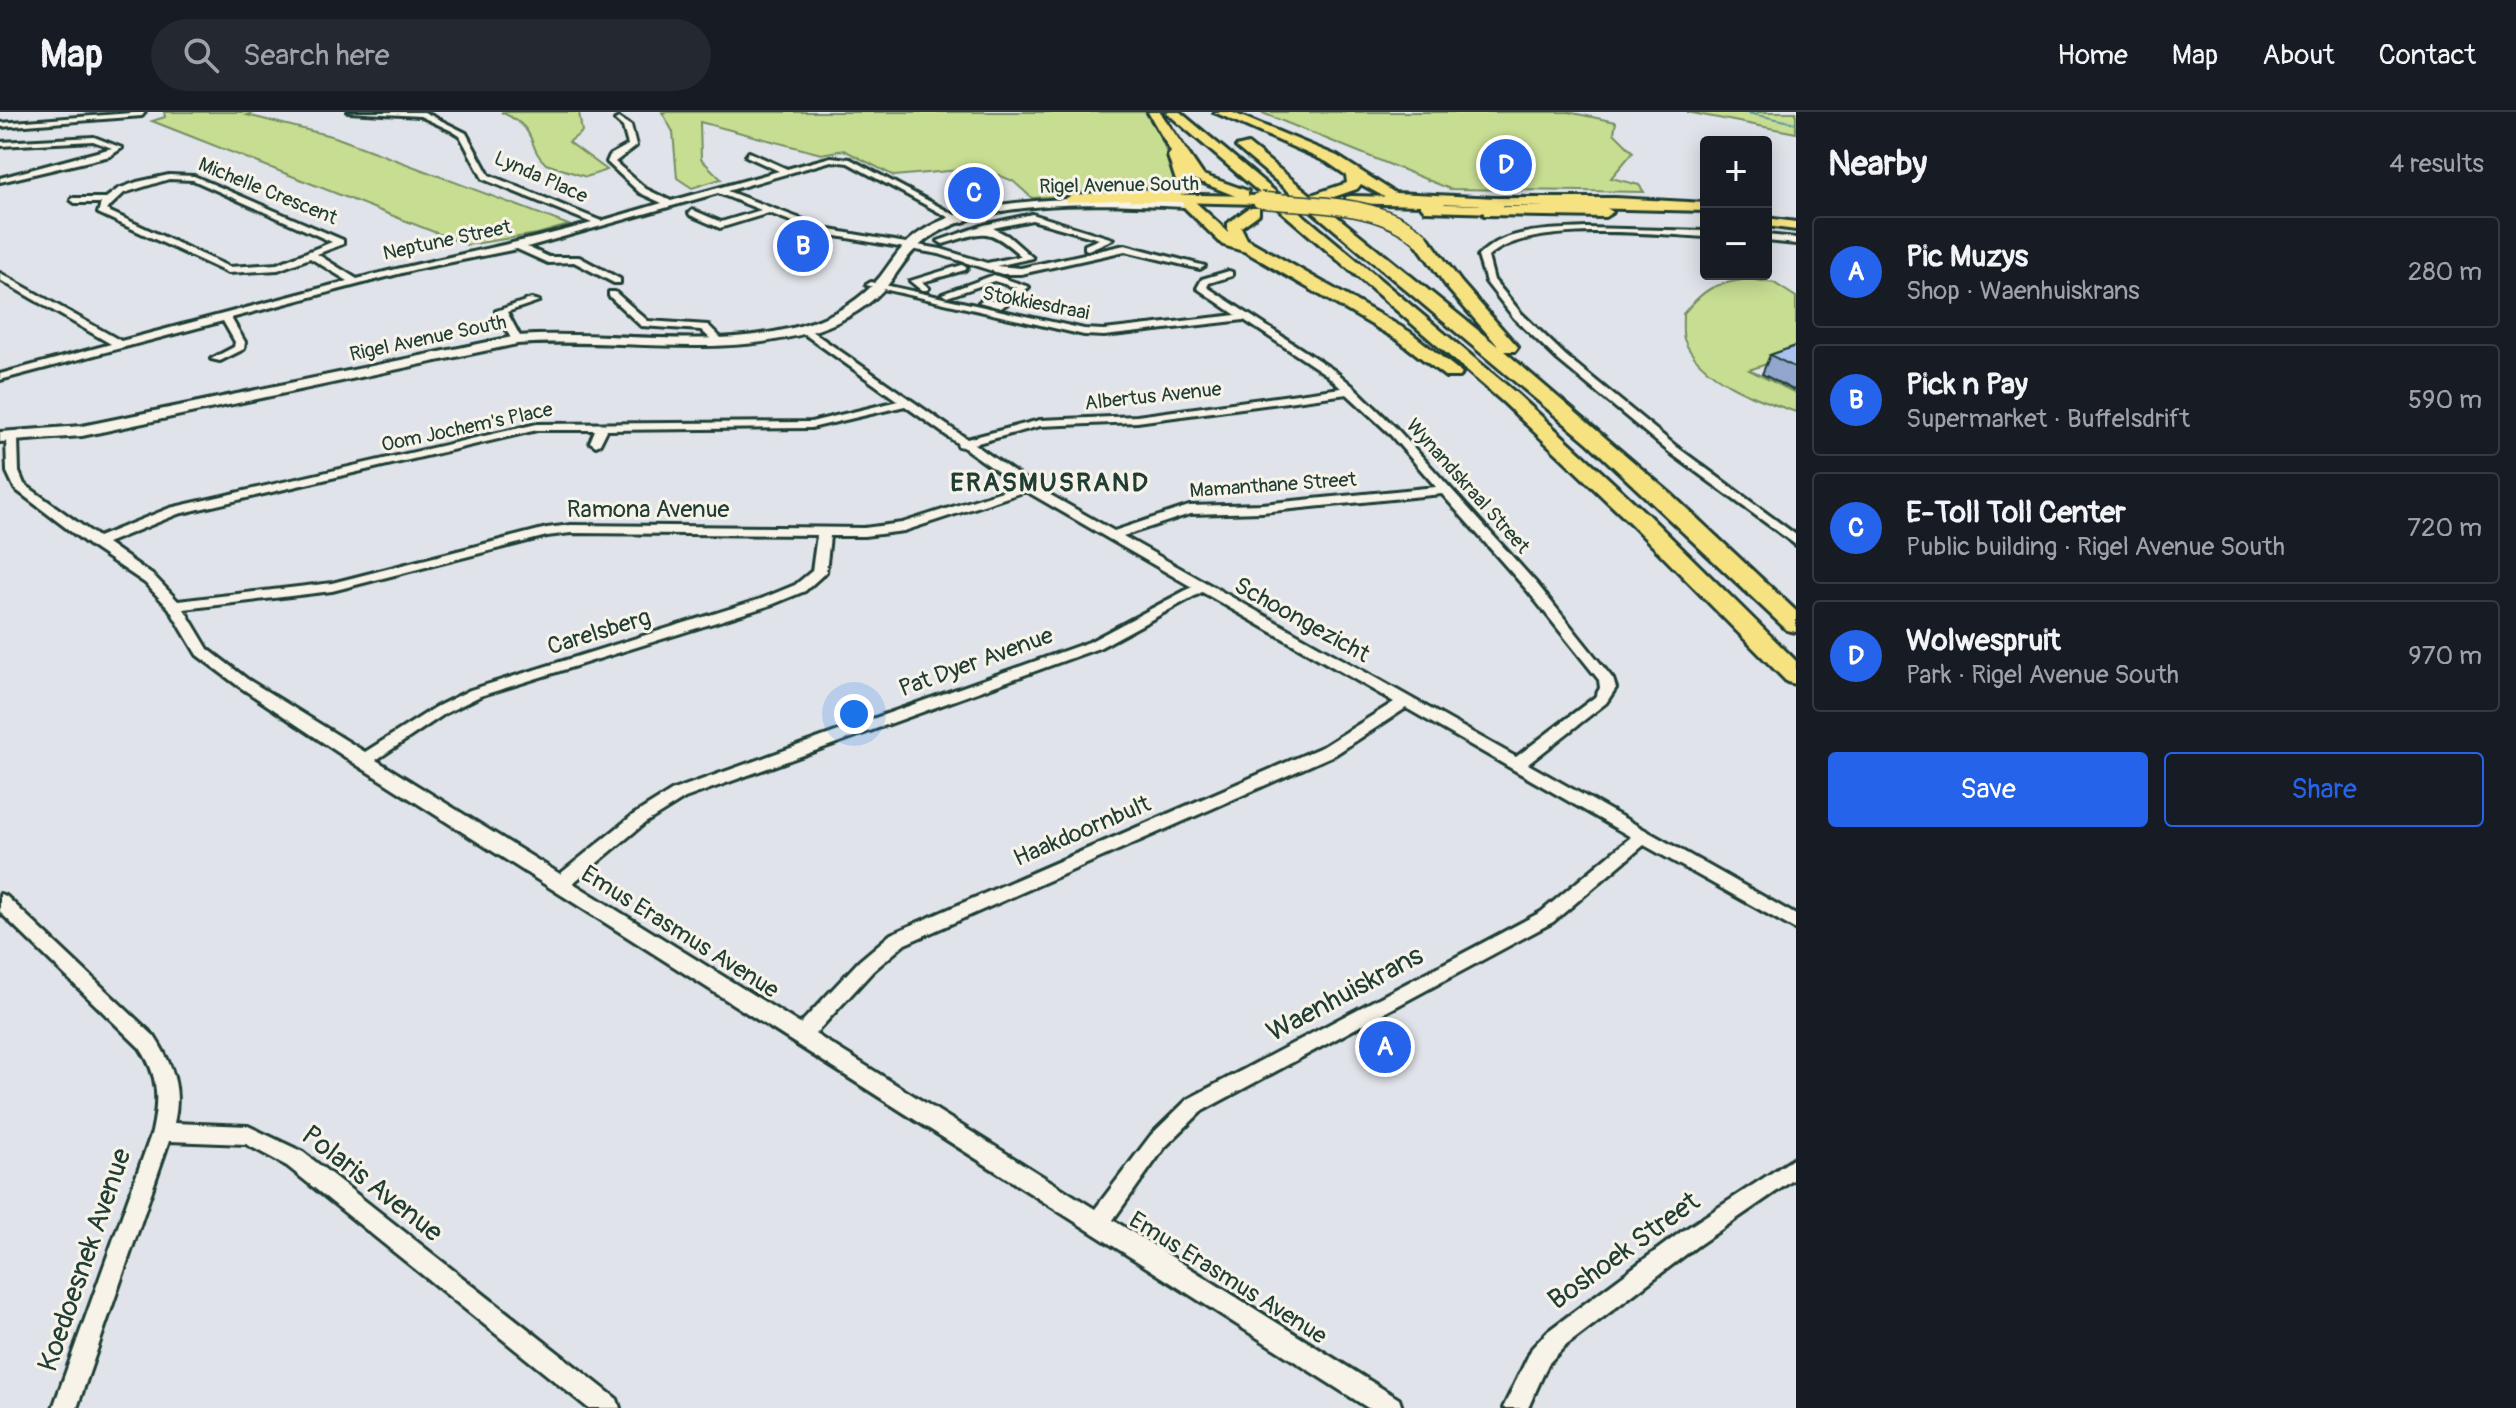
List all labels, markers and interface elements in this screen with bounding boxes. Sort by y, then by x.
search box [151,19,711,91]
text: Map [40,31,103,79]
icon: search [179,33,223,77]
text: Search here [243,37,390,74]
text: Home [2057,38,2128,73]
text: Map [2172,38,2218,73]
text: About [2262,38,2335,73]
text: Contact [2379,38,2476,73]
pin: D [1480,135,1532,195]
map controls [1700,136,1772,280]
button: + [1700,136,1772,208]
text: Nearby [1828,143,1927,186]
street label: Lynda Place [490,145,592,209]
text: 4 results [2389,148,2484,180]
street label: Michelle Crescent [195,152,342,231]
pin: C [948,163,1000,223]
street label: Rigel Avenue South [1039,171,1199,199]
button: − [1700,208,1772,280]
street label: Neptune Street [380,214,514,266]
pin: B [777,216,829,276]
text: Pic Muzys [1906,238,2028,275]
text: A [1848,256,1864,288]
text: 280 m [2408,256,2482,288]
text: Shop · Waenhuiskrans [1906,275,2140,307]
street label: Stokkiesdraai [980,280,1092,326]
street label: Rigel Avenue South [347,309,509,367]
text: Pick n Pay [1906,366,2028,403]
street label: Albertus Avenue [1083,376,1223,416]
text: B [1849,384,1863,416]
text: 590 m [2408,384,2482,416]
street label: Oom Jochem's Place [379,397,555,457]
text: Supermarket · Buffelsdrift [1906,403,2190,435]
street label: Wynandskraal Street [1401,413,1536,559]
district label: ERASMUSRAND [950,467,1150,499]
street label: Mamanthane Street [1189,467,1358,503]
text: E-Toll Toll Center [1906,494,2126,531]
street label: Ramona Avenue [567,495,730,524]
text: C [1848,512,1864,544]
text: 720 m [2407,512,2482,544]
text: Public building · Rigel Avenue South [1906,531,2285,563]
street label: Schoongezicht [1229,571,1375,669]
street label: Carelsberg [544,603,654,661]
street label: Pat Dyer Avenue [895,621,1057,703]
text: Wolwespruit [1906,622,2061,659]
text: D [1848,640,1864,672]
text: 970 m [2408,640,2482,672]
text: Park · Rigel Avenue South [1906,659,2179,691]
your location [834,694,874,734]
button: Save [1828,752,2148,827]
button: Share [2164,752,2484,827]
street label: Haakdoornbult [1009,789,1155,873]
street label: Emus Erasmus Avenue [576,859,784,1005]
street label: Waenhuiskrans [1261,938,1430,1050]
pin: A [1359,1017,1411,1077]
street label: Polaris Avenue [294,1118,450,1250]
street label: Koedoesnek Avenue [30,1144,140,1376]
street label: Boshoek Street [1541,1184,1707,1318]
street label: Emus Erasmus Avenue [1124,1205,1332,1351]

